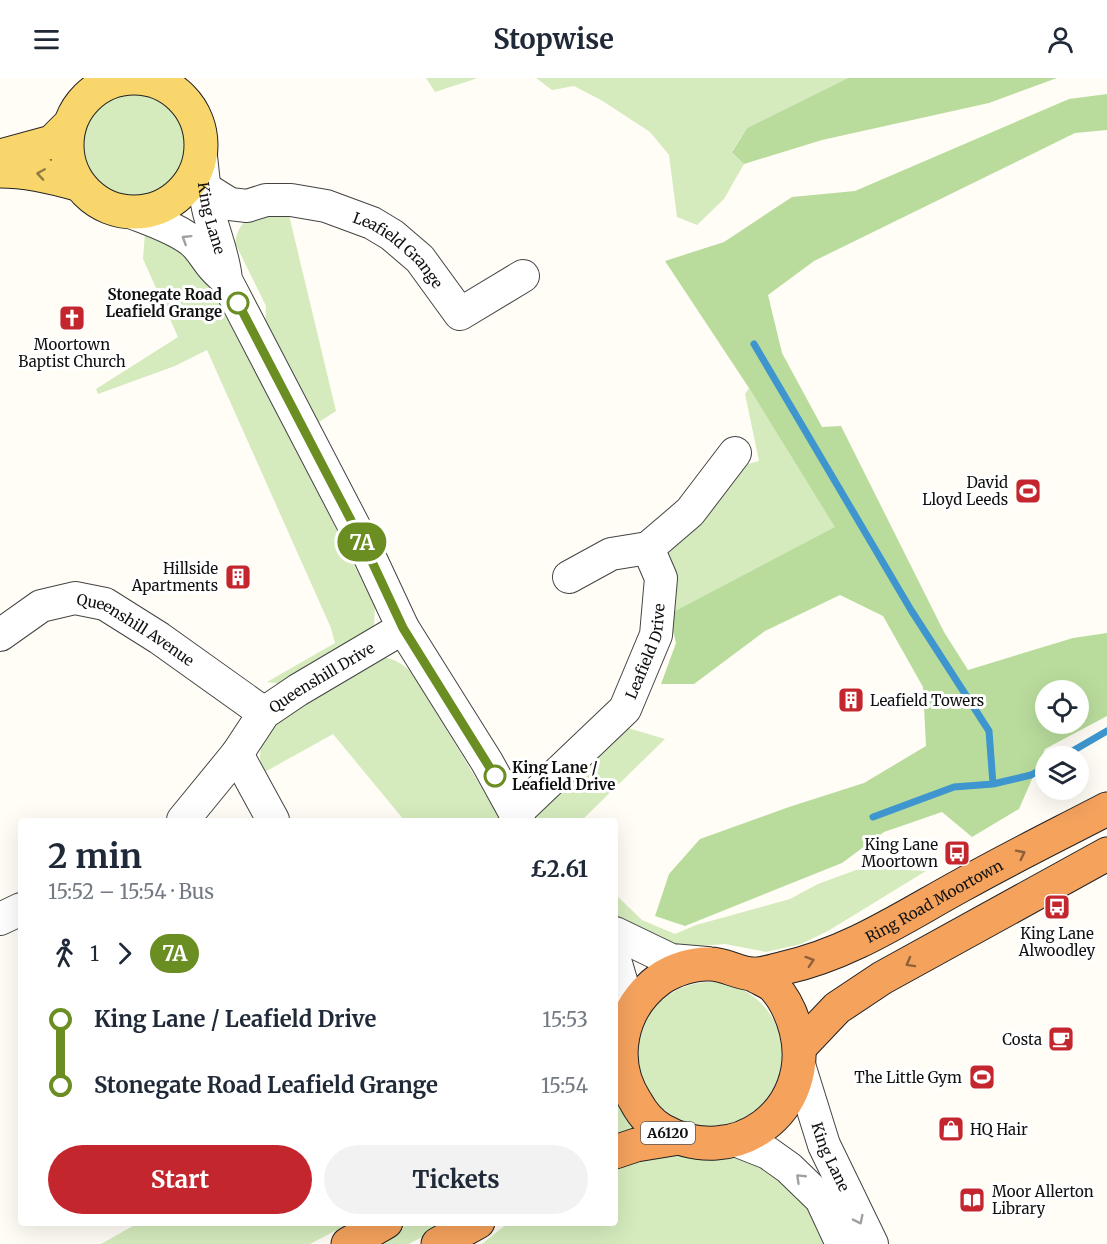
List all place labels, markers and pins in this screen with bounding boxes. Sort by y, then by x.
place label: Stonegate Road Leafield Grange [106,285,222,321]
marker: Stonegate Road Leafield Grange [227,292,249,314]
church icon: Moortown Baptist Church [57,303,87,333]
place label: Moortown Baptist Church [18,335,126,371]
place label: David Lloyd Leeds [922,473,1008,509]
sports icon: David Lloyd Leeds [1013,476,1043,506]
place label: Hillside Apartments [131,559,218,595]
building icon: Hillside Apartments [223,562,253,592]
building icon: Leafield Towers [836,685,866,715]
place label: Leafield Towers [870,691,984,710]
place label: King Lane / Leafield Drive [512,758,615,794]
marker: King Lane / Leafield Drive [484,765,506,787]
place label: King Lane Moortown [862,835,938,871]
bus stop icon: King Lane Moortown [942,838,972,868]
bus stop icon: King Lane Alwoodley [1042,892,1072,922]
place label: King Lane Alwoodley [1018,924,1096,960]
cafe icon: Costa [1046,1024,1076,1054]
place label: Costa [1002,1030,1042,1049]
sports icon: The Little Gym [967,1062,997,1092]
place label: The Little Gym [854,1068,962,1087]
shop icon: HQ Hair [936,1114,966,1144]
place label: HQ Hair [970,1120,1028,1139]
place label: Moor Allerton Library [992,1182,1094,1218]
library icon: Moor Allerton Library [957,1185,987,1215]

